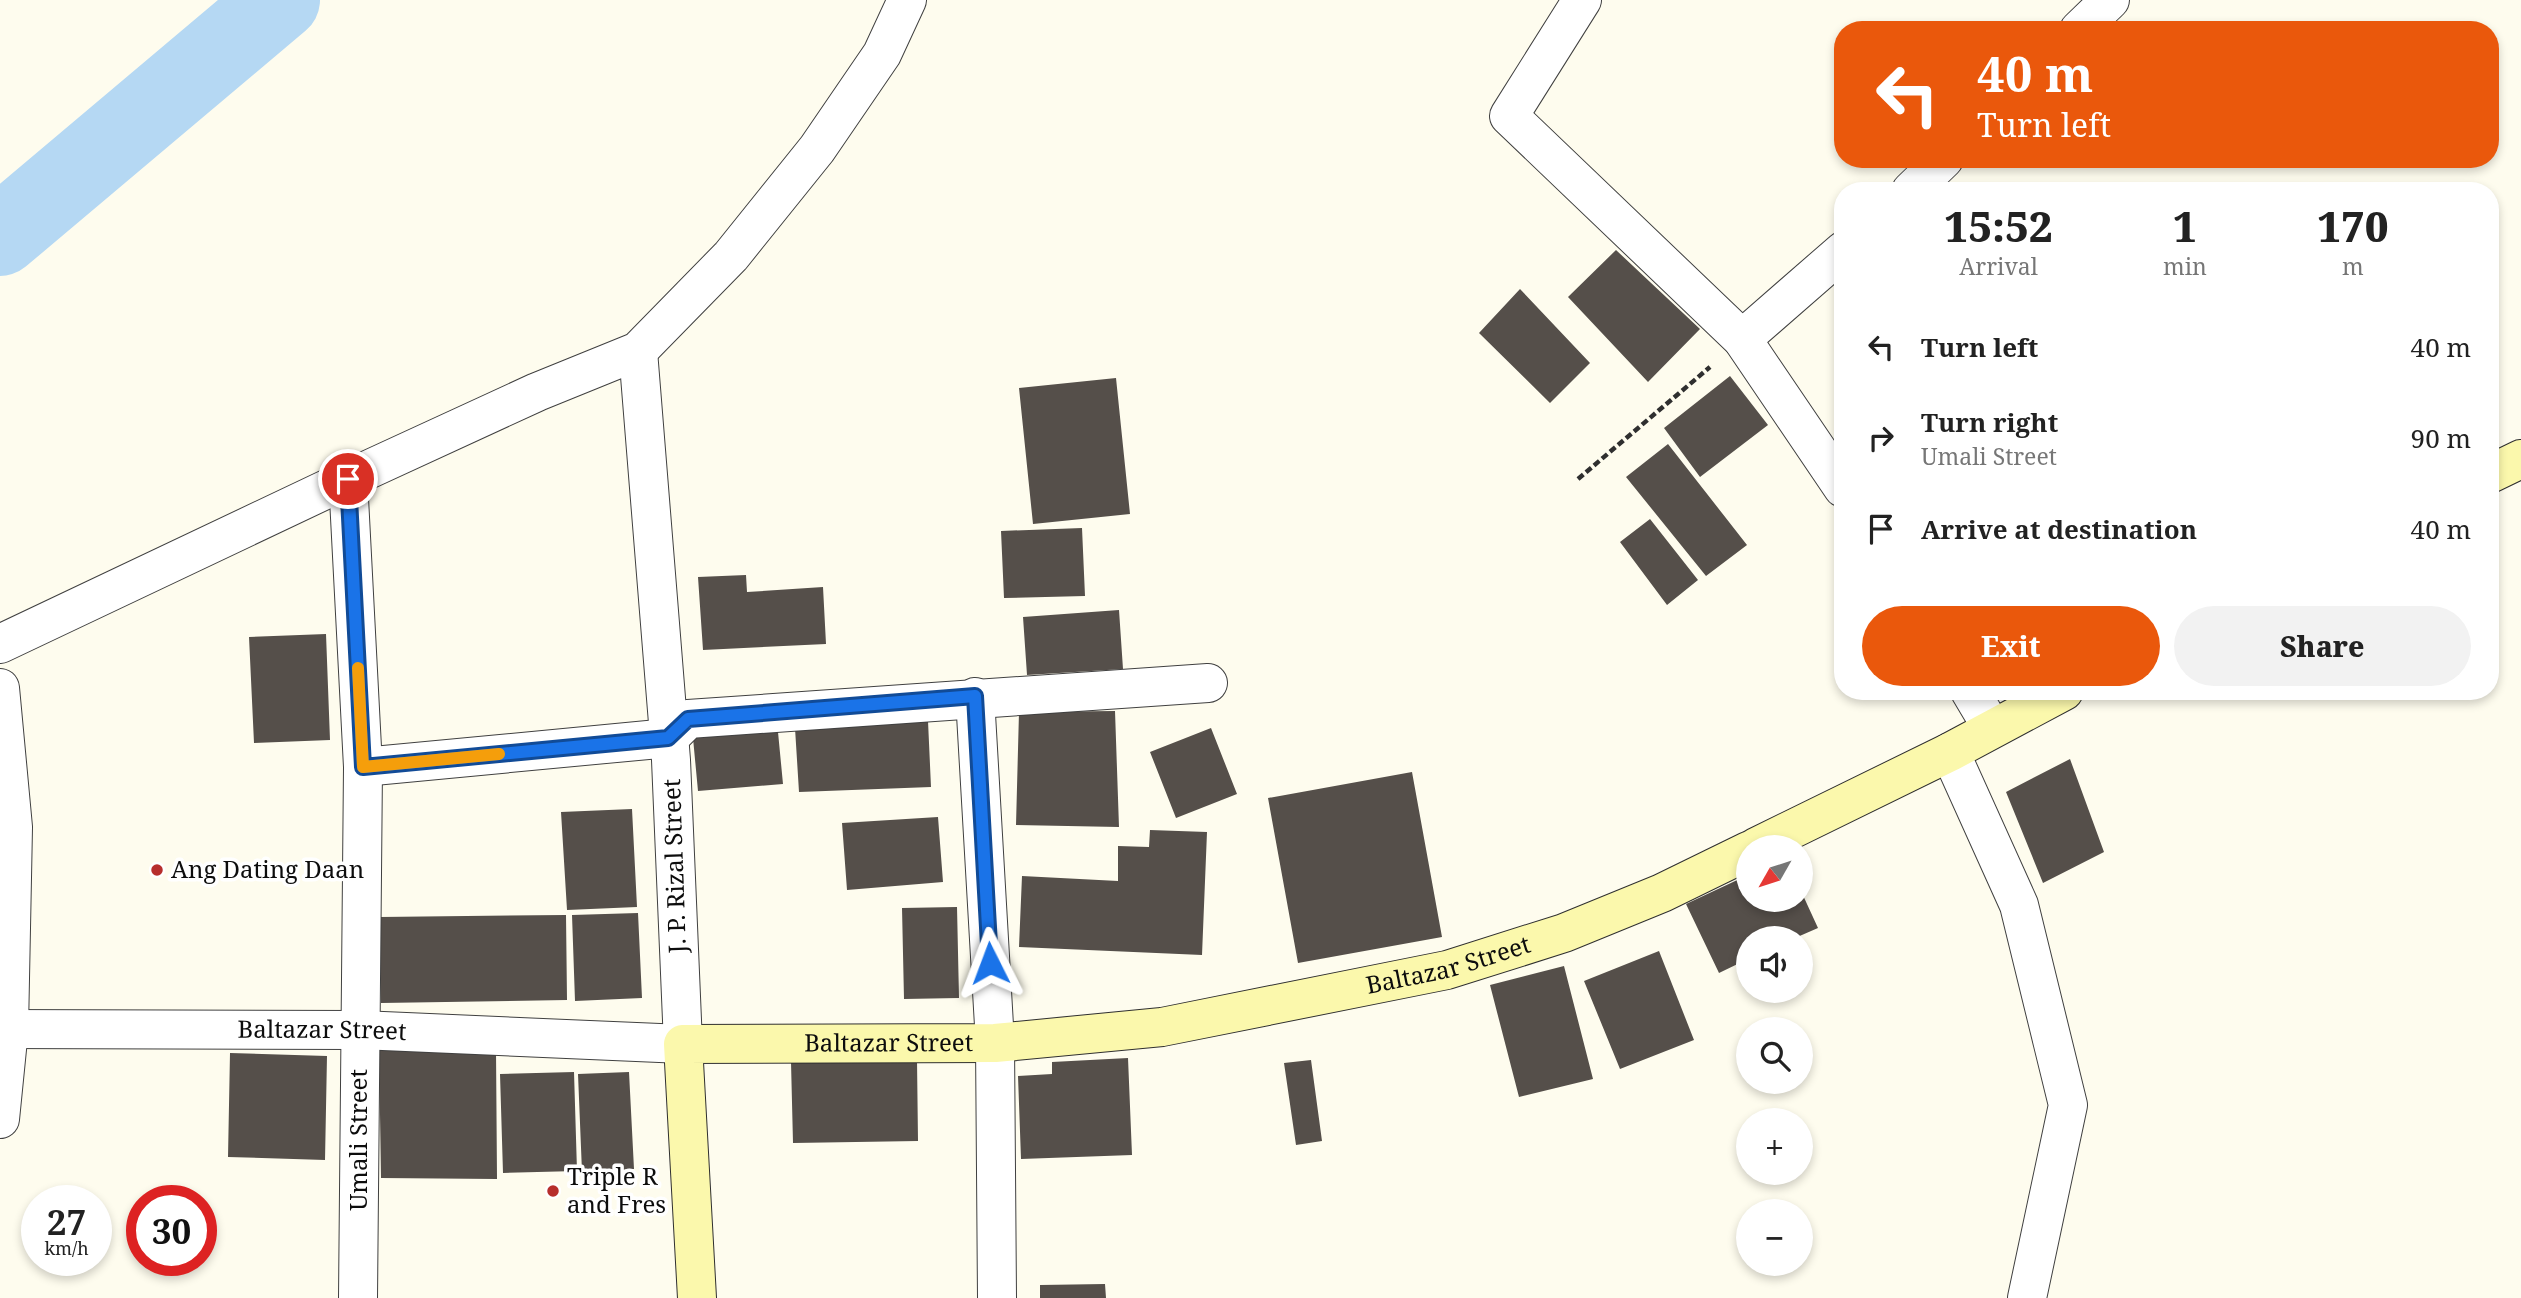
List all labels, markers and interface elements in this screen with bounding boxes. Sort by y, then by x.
text: 40 m [1977,40,2093,106]
icon: left [1862,49,1953,140]
text: Turn left [1977,103,2111,146]
text: 15:52 [1944,197,2053,254]
text: 1 [2173,197,2197,254]
text: 170 [2317,197,2389,254]
text: Arrival [1959,250,2038,282]
text: min [2163,250,2207,282]
text: m [2342,250,2364,282]
icon: left [1862,328,1900,366]
text: Turn left [1921,329,2038,365]
text: 40 m [2411,329,2471,365]
text: Turn right [1921,404,2058,440]
icon: right [1862,419,1900,457]
text: 90 m [2411,420,2471,456]
text: Umali Street [1921,440,2057,472]
pin [318,449,378,509]
icon: arrive [329,460,367,498]
icon: arrive [1862,510,1900,548]
text: Arrive at destination [1921,511,2197,547]
text: 40 m [2411,511,2471,547]
button: Exit [1862,606,2160,686]
button: Share [2174,606,2471,686]
street label: J. P. Rizal Street [654,778,693,955]
north arrow [1736,835,1813,912]
map controls [1736,835,1813,1276]
place label: Ang Dating Daan [171,852,364,885]
marker: Ang Dating Daan [149,862,165,878]
position arrow [953,926,1027,1000]
button: sound [1736,926,1813,1003]
street label: Baltazar Street [1363,927,1534,1001]
street label: Baltazar Street [237,1012,407,1047]
button: search [1736,1017,1813,1094]
street label: Baltazar Street [804,1025,973,1059]
street label: Umali Street [341,1069,374,1211]
button: + [1736,1108,1813,1185]
place label: Triple R and Fres [567,1159,666,1220]
marker: Triple R and Fres [545,1183,561,1199]
speed limit sign: 30 [126,1185,217,1276]
text: 27 [47,1198,86,1245]
button: − [1736,1199,1813,1276]
text: km/h [44,1236,89,1260]

